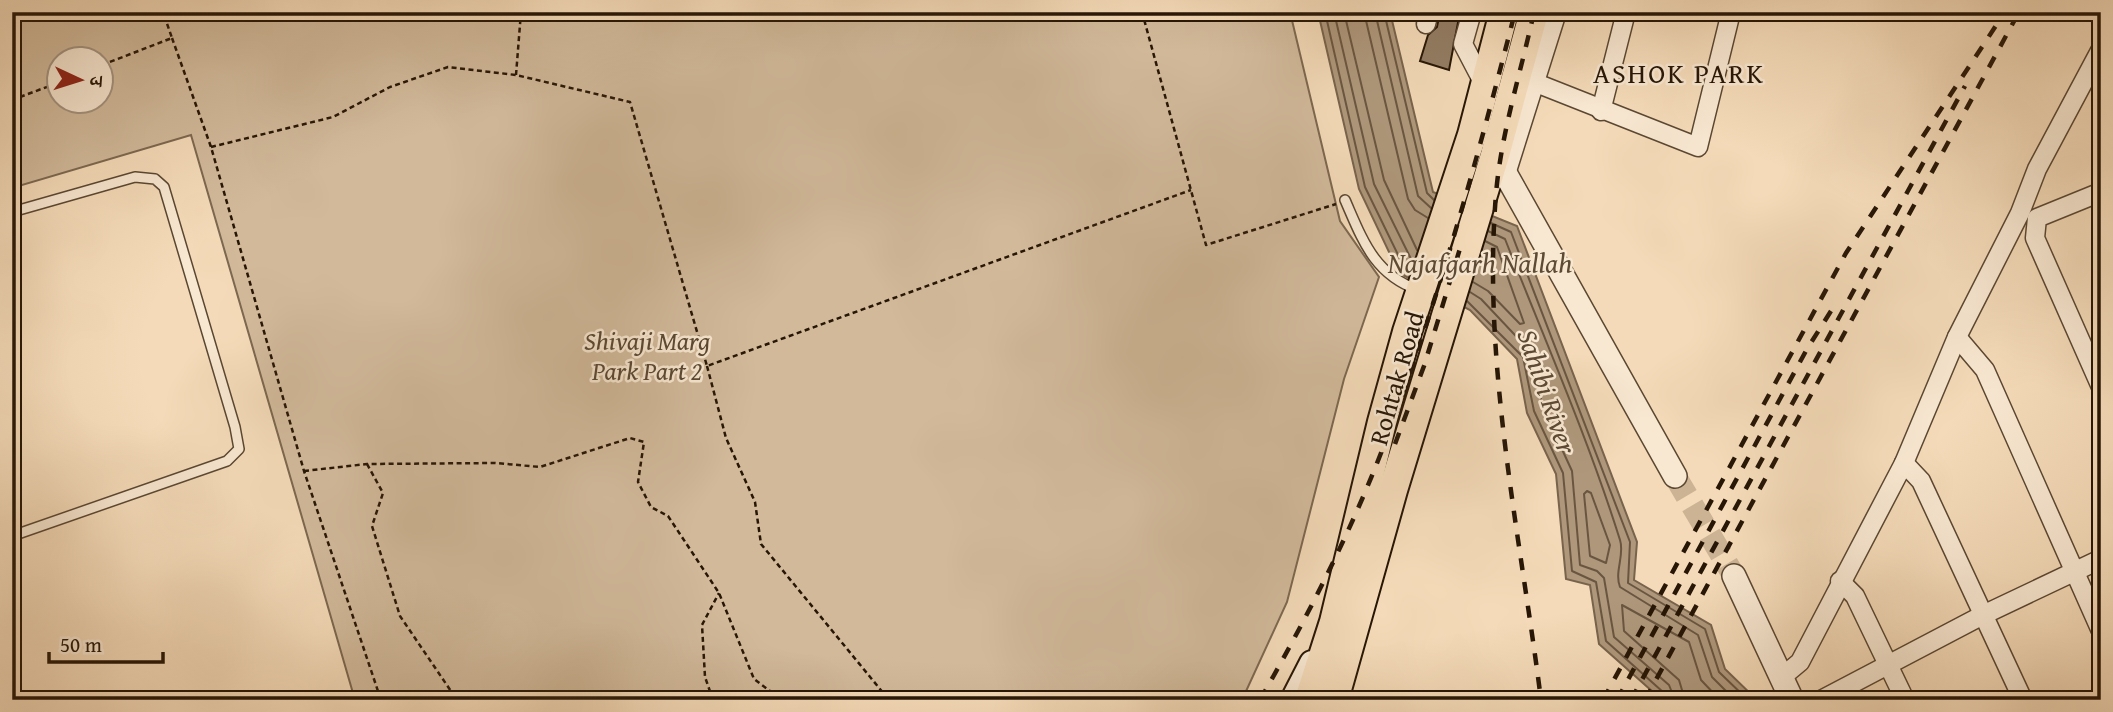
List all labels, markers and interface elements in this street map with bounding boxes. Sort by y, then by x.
north arrow [46,46,116,116]
district label: ASHOK PARK [1593,52,1765,93]
text: उ [83,73,111,88]
water label: Najafgarh Nallah [1387,242,1572,283]
street label: Rohtak Road [1358,306,1434,450]
park label: Shivaji Marg Park Part 2 [584,321,710,390]
water label: Sahibi River [1508,323,1589,460]
scale bar [49,621,163,665]
text: 50 m [60,629,102,660]

